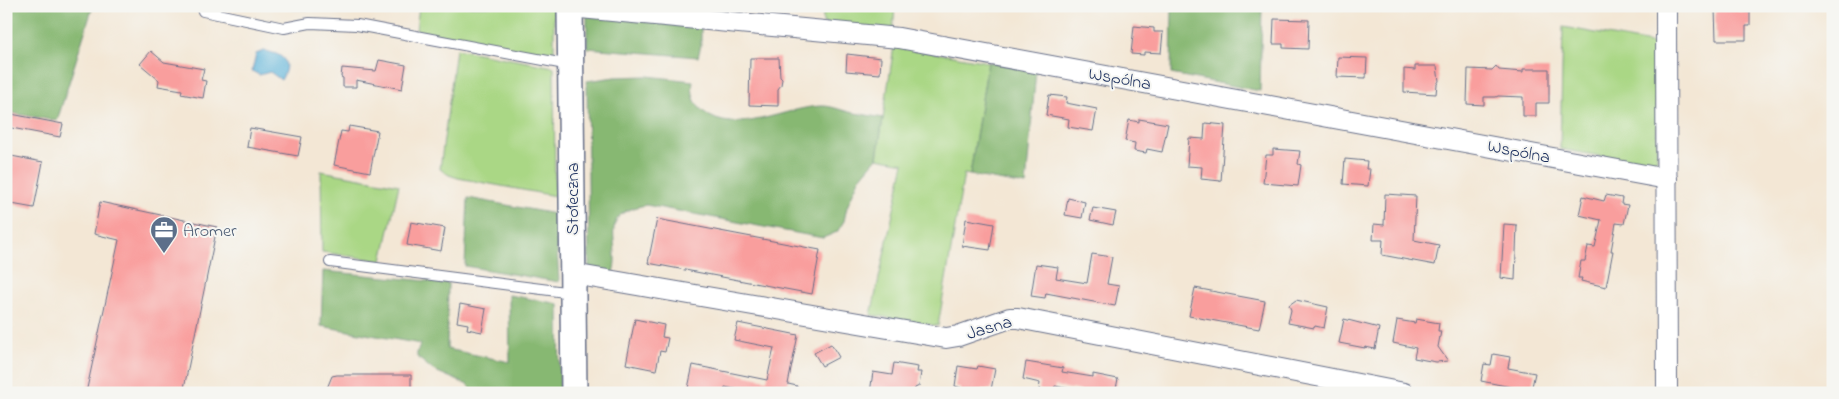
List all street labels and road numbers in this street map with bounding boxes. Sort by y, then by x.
street label: Wspólna [1086,62,1153,98]
street label: Wspólna [1485,134,1552,172]
street label: Stołeczna [561,163,587,235]
street label: Jasna [964,310,1015,348]

